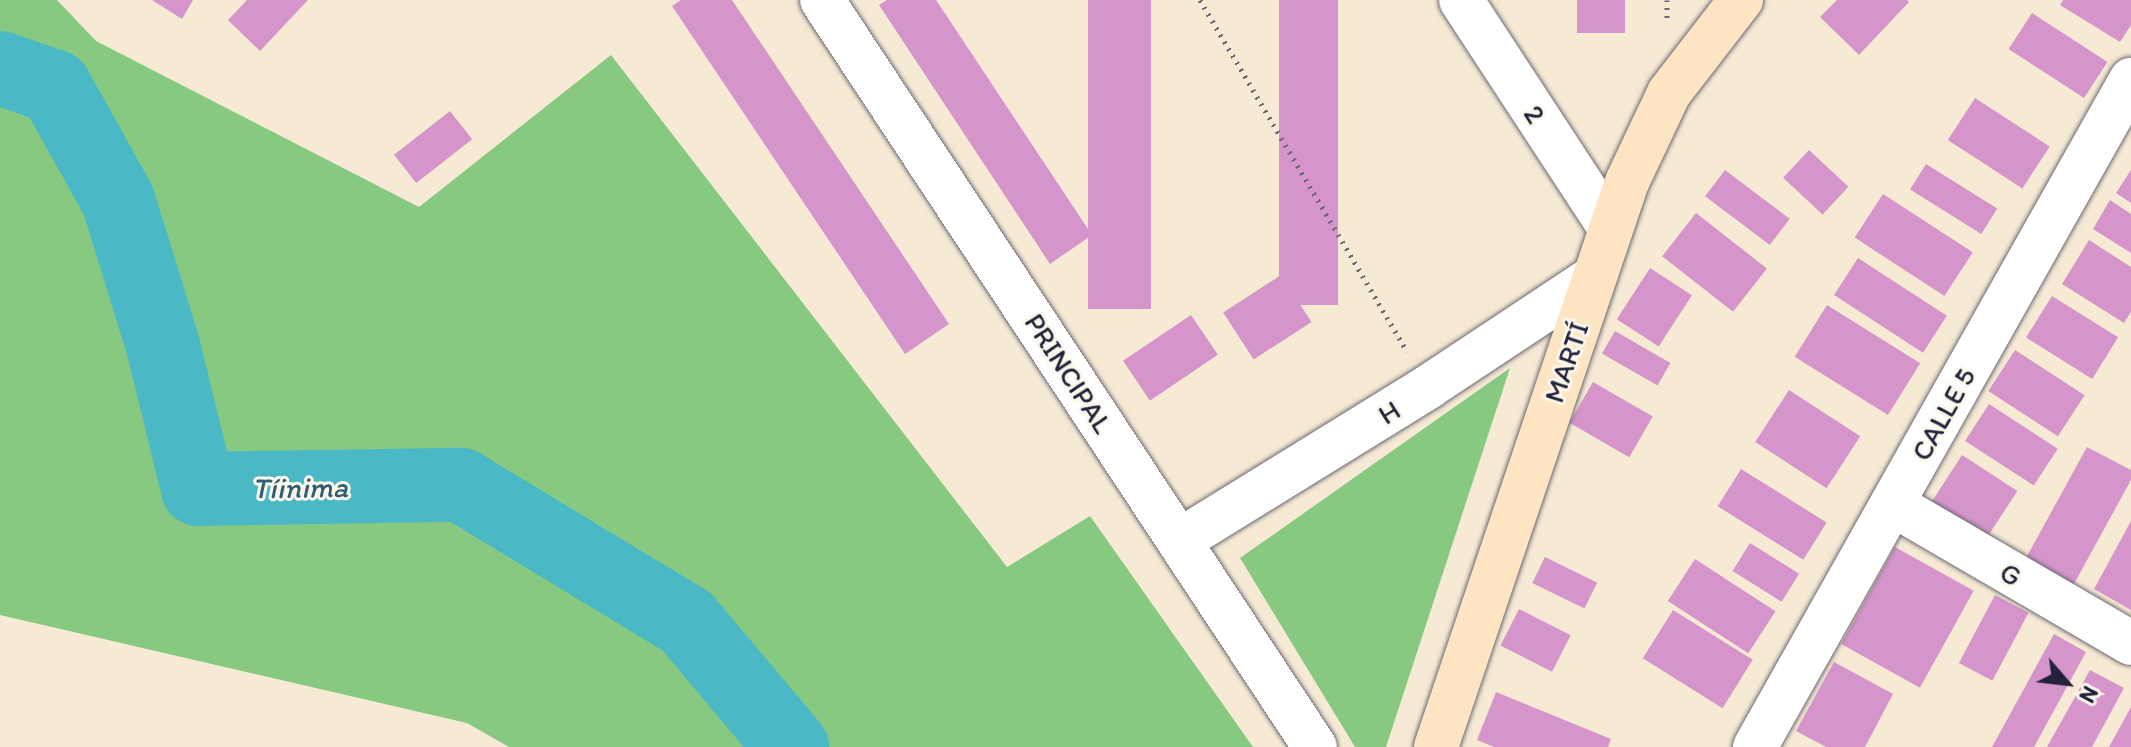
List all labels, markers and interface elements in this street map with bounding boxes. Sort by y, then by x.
street label: 2 [1517,99,1553,129]
street label: PRINCIPAL [1018,307,1120,439]
street label: MARTÍ [1537,317,1595,407]
street label: CALLE 5 [1904,362,1982,466]
street label: H [1372,393,1406,431]
water label: Tíinima [251,469,349,507]
street label: G [1994,555,2028,593]
north arrow [2027,643,2107,723]
text: N [2073,682,2104,707]

